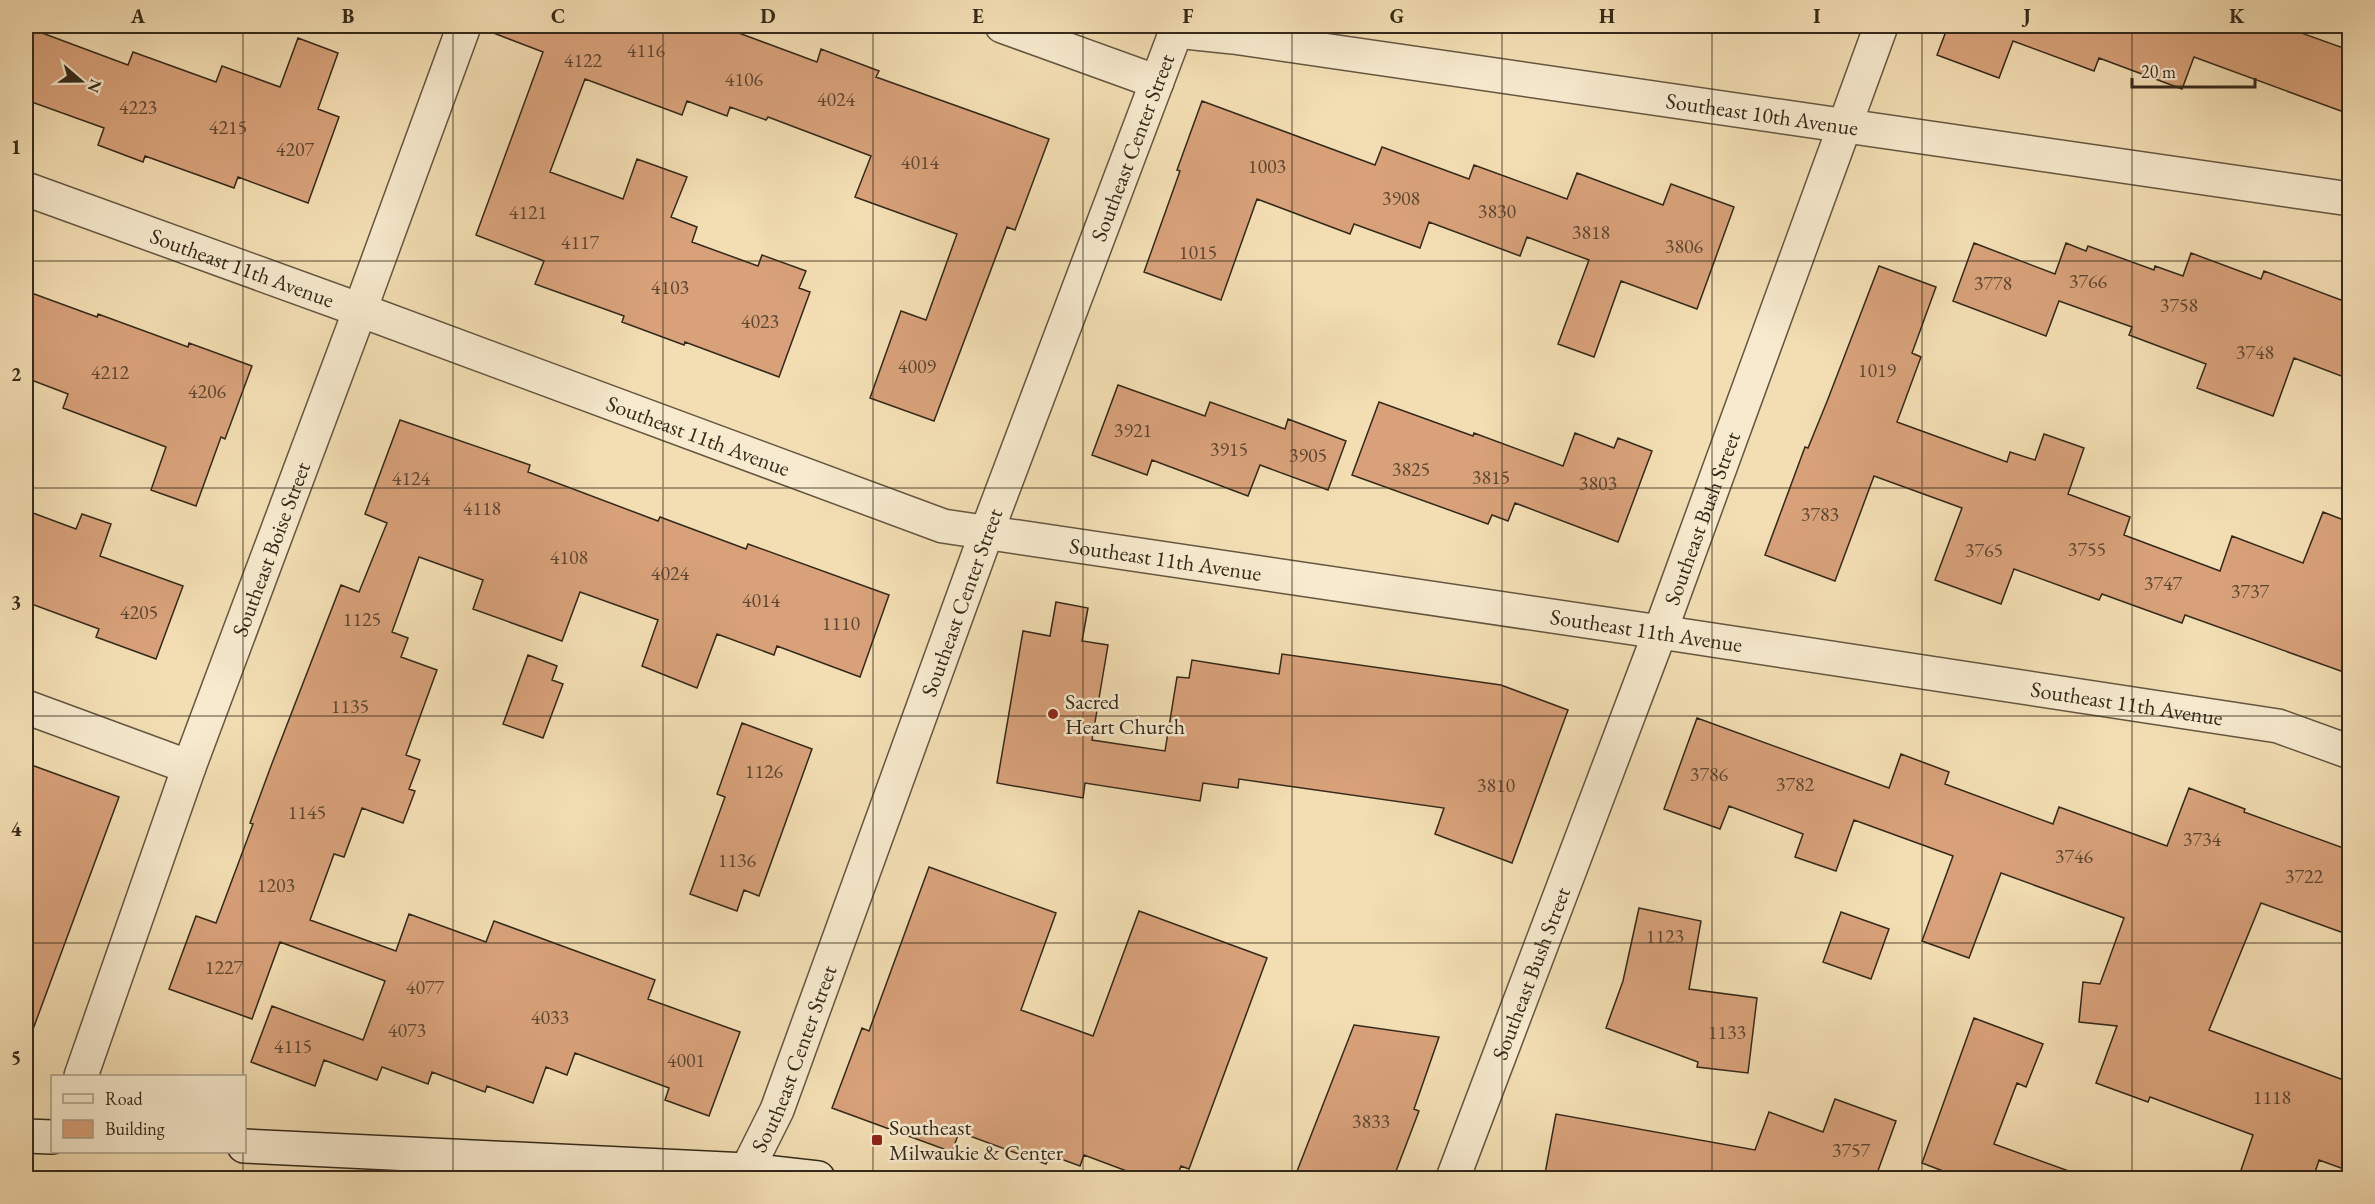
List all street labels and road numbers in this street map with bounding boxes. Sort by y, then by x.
street label: Southeast Center Street [1083,49,1181,245]
street label: Southeast 10th Avenue [1664,85,1861,142]
street label: Southeast 11th Avenue [146,221,339,314]
street label: Southeast 11th Avenue [602,388,795,483]
street label: Southeast Bush Street [1657,427,1746,609]
street label: Southeast Boise Street [225,458,316,641]
street label: Southeast Center Street [914,504,1009,701]
street label: Southeast 11th Avenue [1068,530,1264,587]
street label: Southeast 11th Avenue [1548,601,1745,659]
street label: Southeast 11th Avenue [2029,674,2225,732]
street label: Southeast Bush Street [1485,883,1577,1064]
street label: Southeast Center Street [744,961,843,1157]

